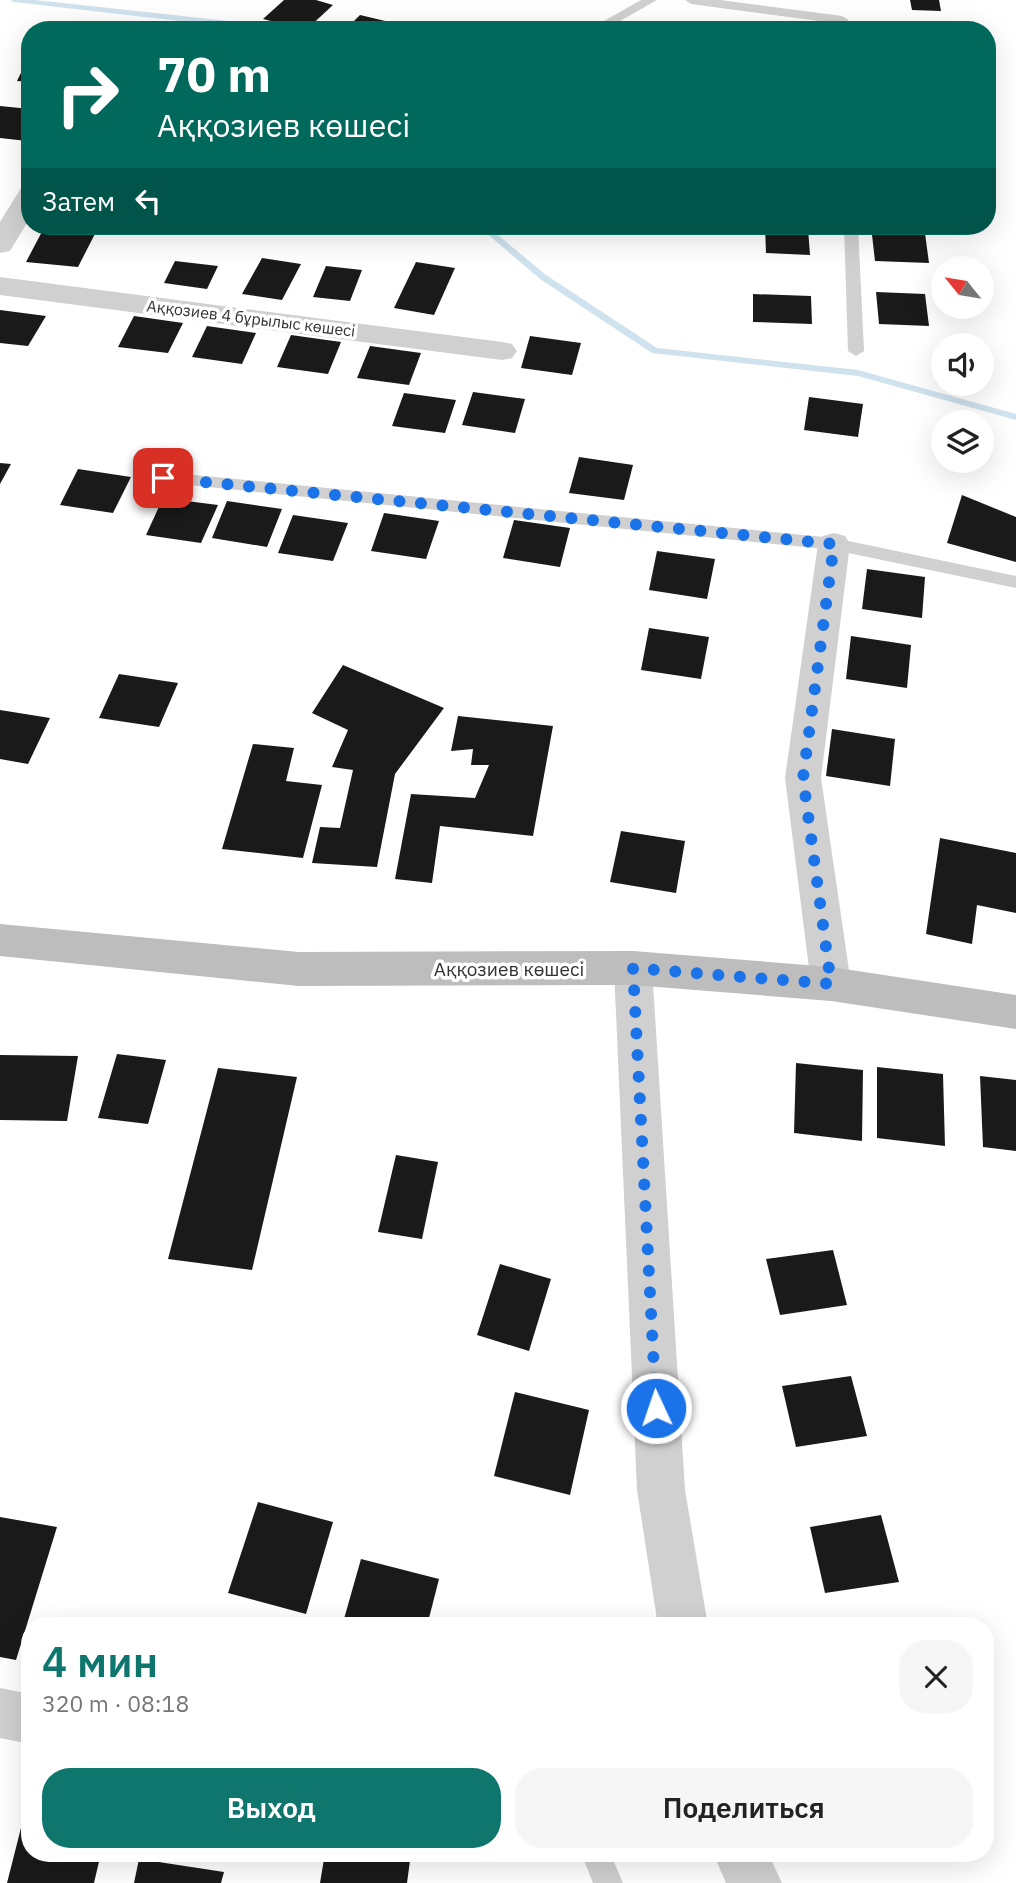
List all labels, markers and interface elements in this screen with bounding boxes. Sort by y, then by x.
text: 70 m [157,42,271,105]
icon: right [42,49,133,140]
text: Аққозиев көшесі [157,104,410,146]
icon: left [129,182,167,220]
text: Затем [42,184,115,218]
north arrow [931,256,994,318]
map controls [931,256,994,473]
street label: Аққозиев 4 бұрылыс көшесі [145,295,357,341]
button: sound [931,333,994,396]
button: layers [931,410,994,473]
pin [133,448,193,508]
icon: arrive [144,459,182,497]
street label: Аққозиев көшесі [434,957,584,981]
position arrow [619,1371,693,1445]
text: 4 мин [42,1634,158,1689]
button: close [899,1640,973,1714]
text: 320 m · 08:18 [42,1688,189,1718]
button: Выход [42,1768,501,1848]
button: Поделиться [515,1768,973,1848]

